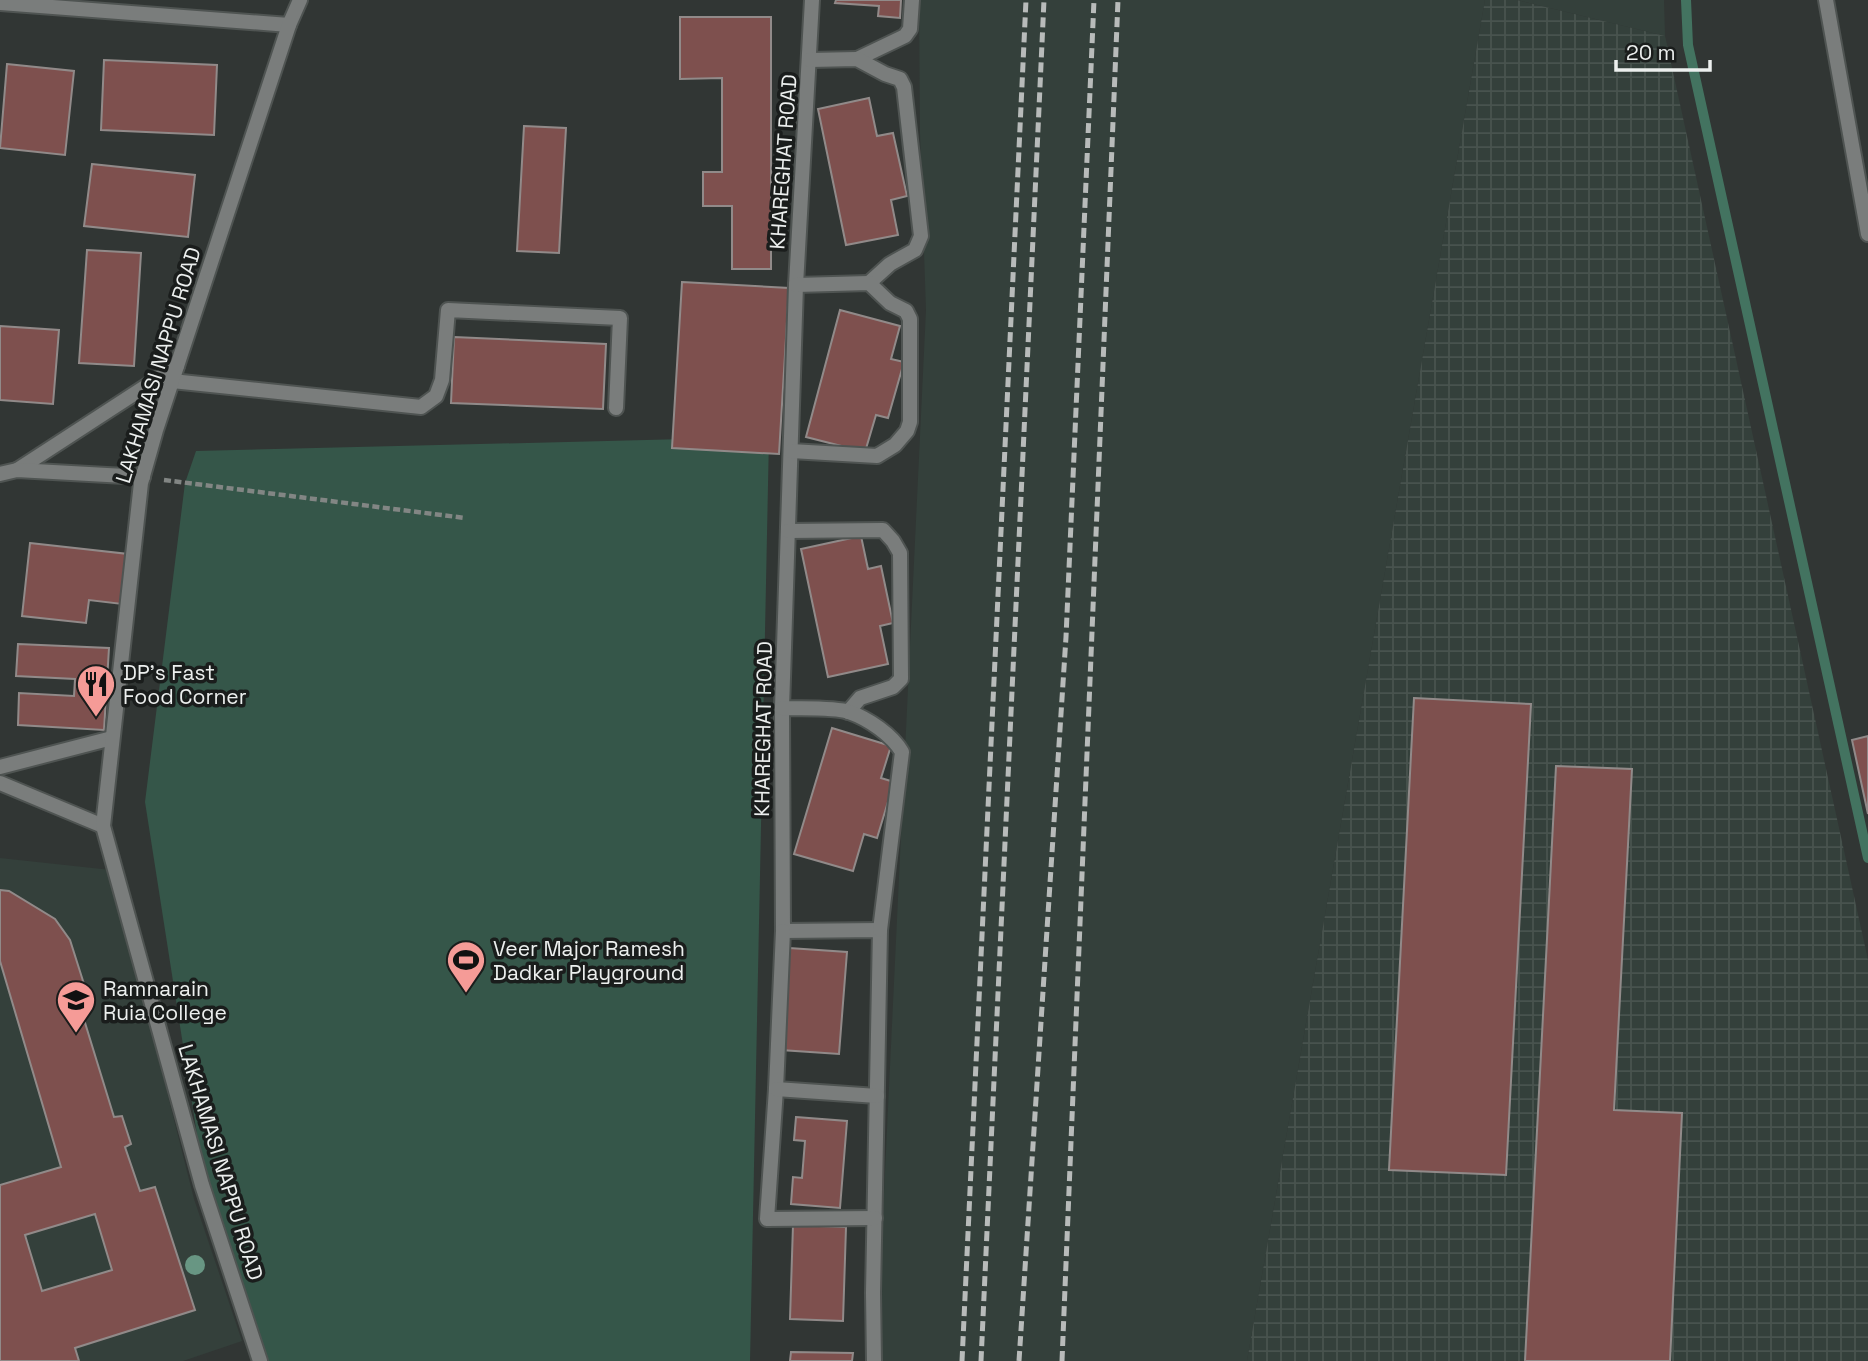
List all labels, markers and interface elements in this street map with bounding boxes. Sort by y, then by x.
scale bar [1616,28,1710,72]
text: 20 m [1626,39,1676,66]
street label: KHAREGHAT ROAD [763,73,803,251]
street label: LAKHAMASI NAPPU ROAD [109,244,207,486]
street label: KHAREGHAT ROAD [748,641,778,817]
place label: DP's Fast Food Corner [123,659,247,710]
restaurant icon: DP's Fast Food Corner [75,663,117,718]
place label: Veer Major Ramesh Dadkar Playground [493,935,685,986]
sports icon: Veer Major Ramesh Dadkar Playground [445,939,487,994]
place label: Ramnarain Ruia College [103,975,227,1026]
school or university icon: Ramnarain Ruia College [55,979,97,1034]
street label: LAKHAMASI NAPPU ROAD [172,1041,270,1283]

